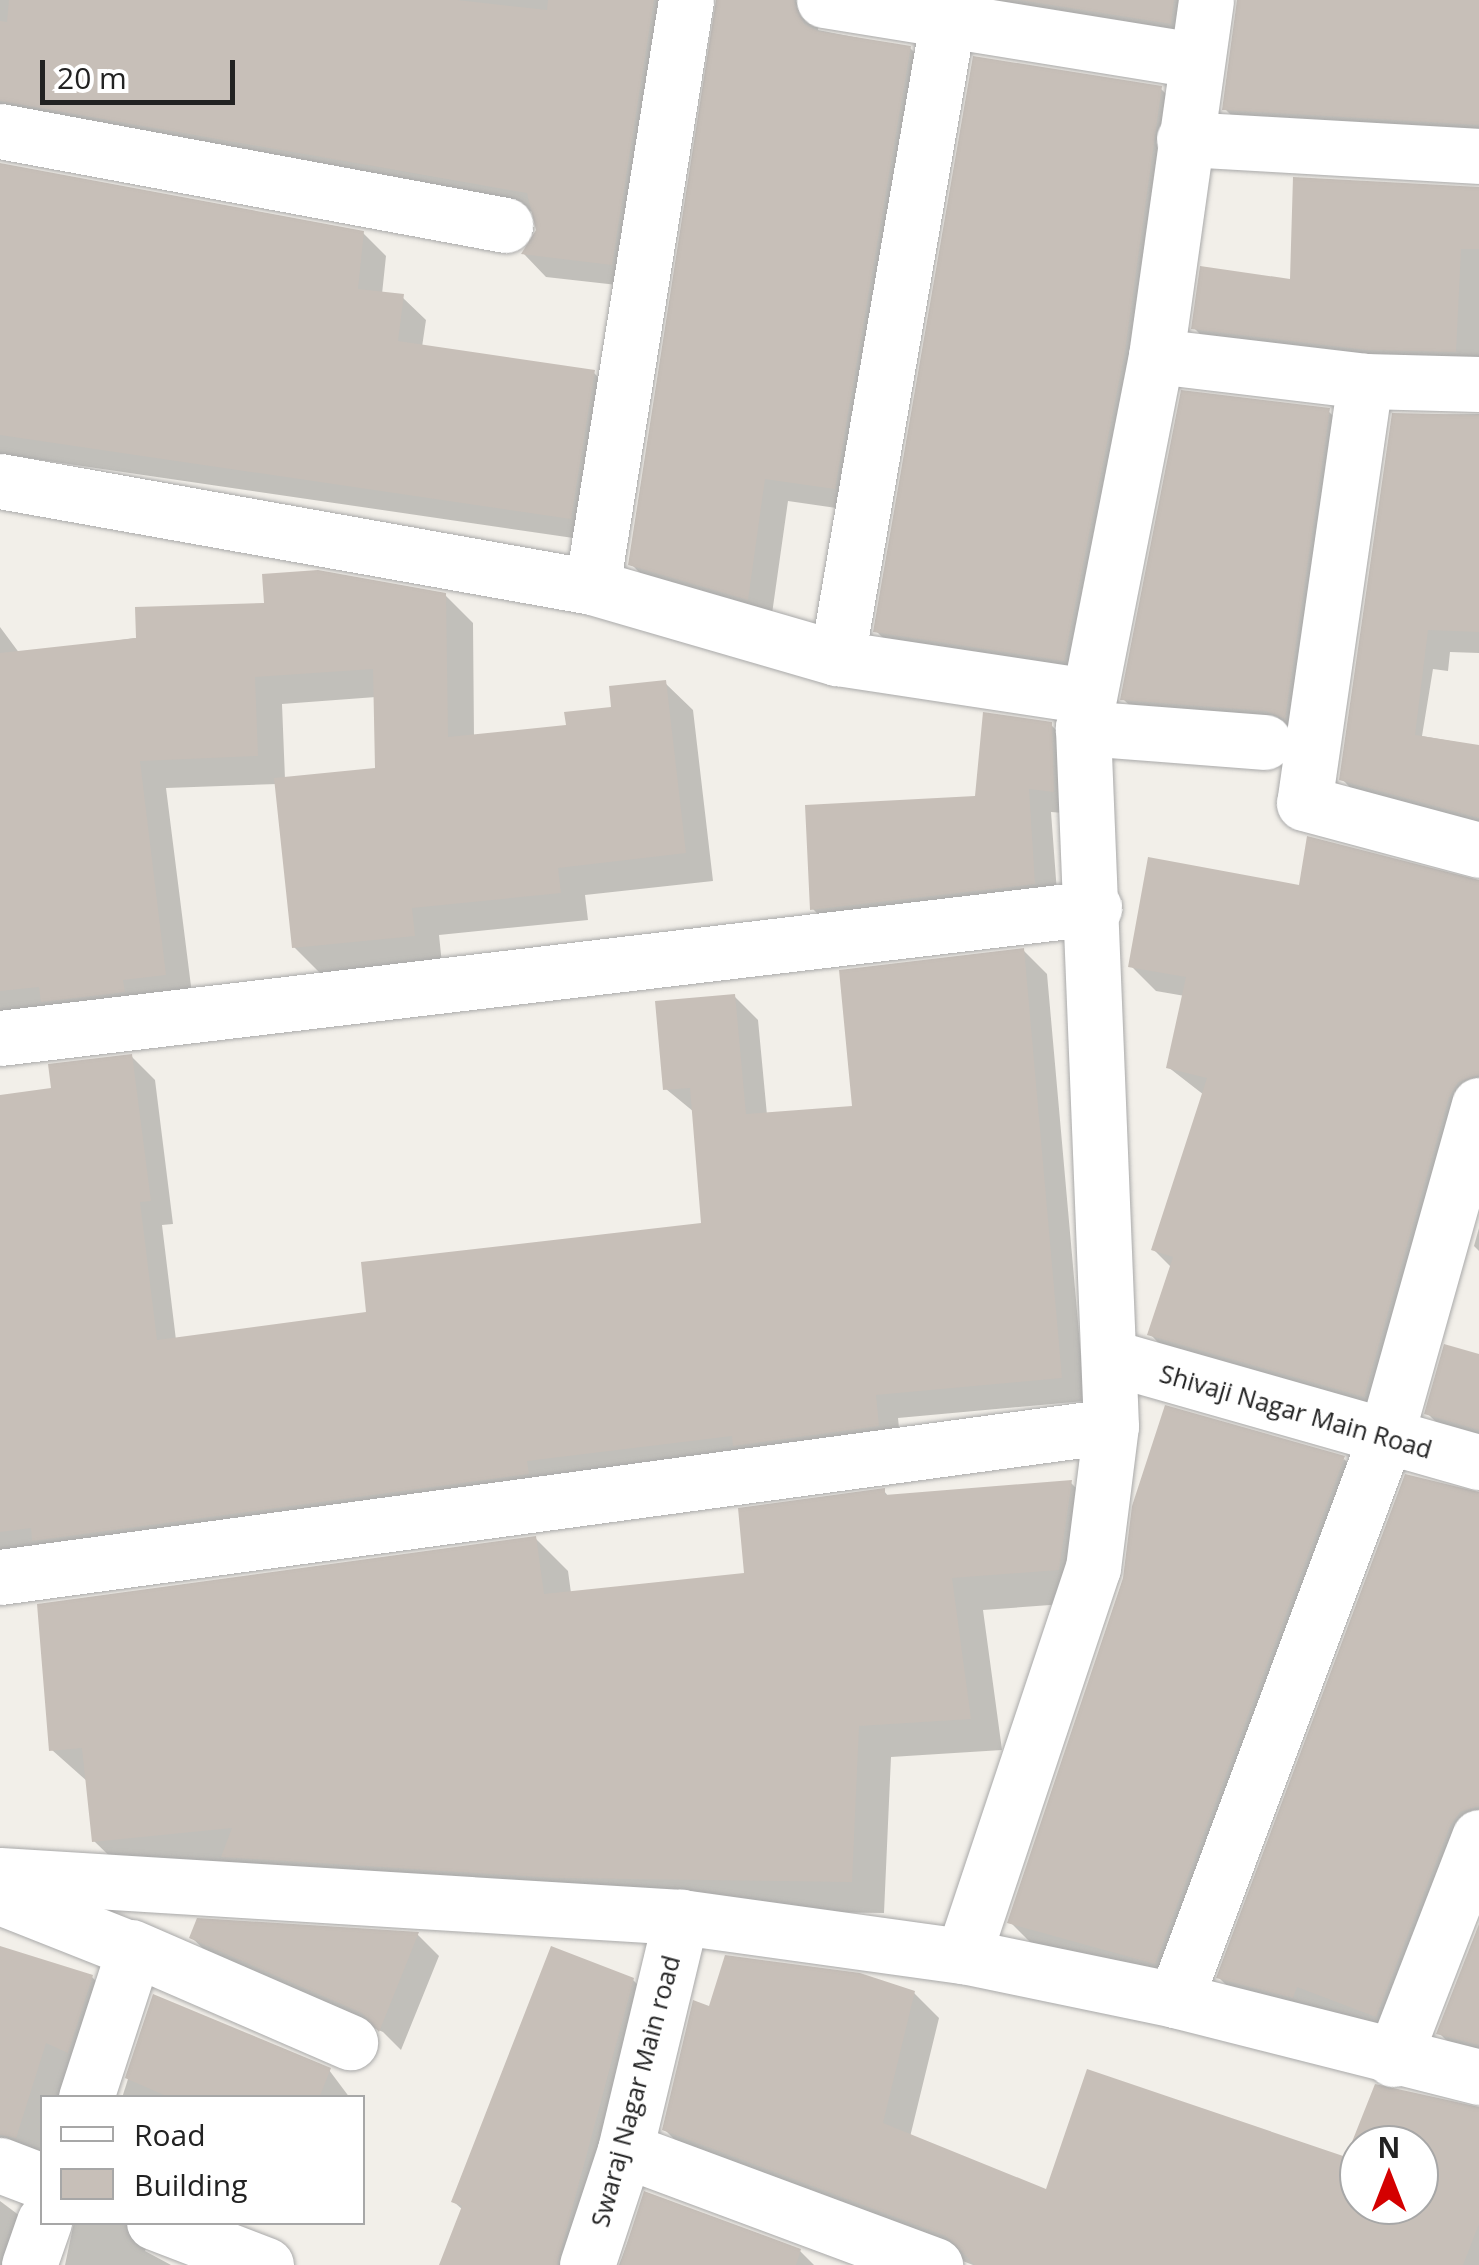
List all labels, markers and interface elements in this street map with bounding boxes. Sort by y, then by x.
scale bar [45,40,240,102]
text: 20 m [57,57,127,98]
street label: Shivaji Nagar Main Road [1156,1358,1436,1464]
street label: Swaraj Nagar Main road [584,1952,686,2230]
legend [40,2095,365,2225]
text: Road [134,2114,206,2155]
north arrow [1339,2125,1439,2225]
text: N [1378,2128,1400,2166]
text: Building [134,2164,248,2205]

